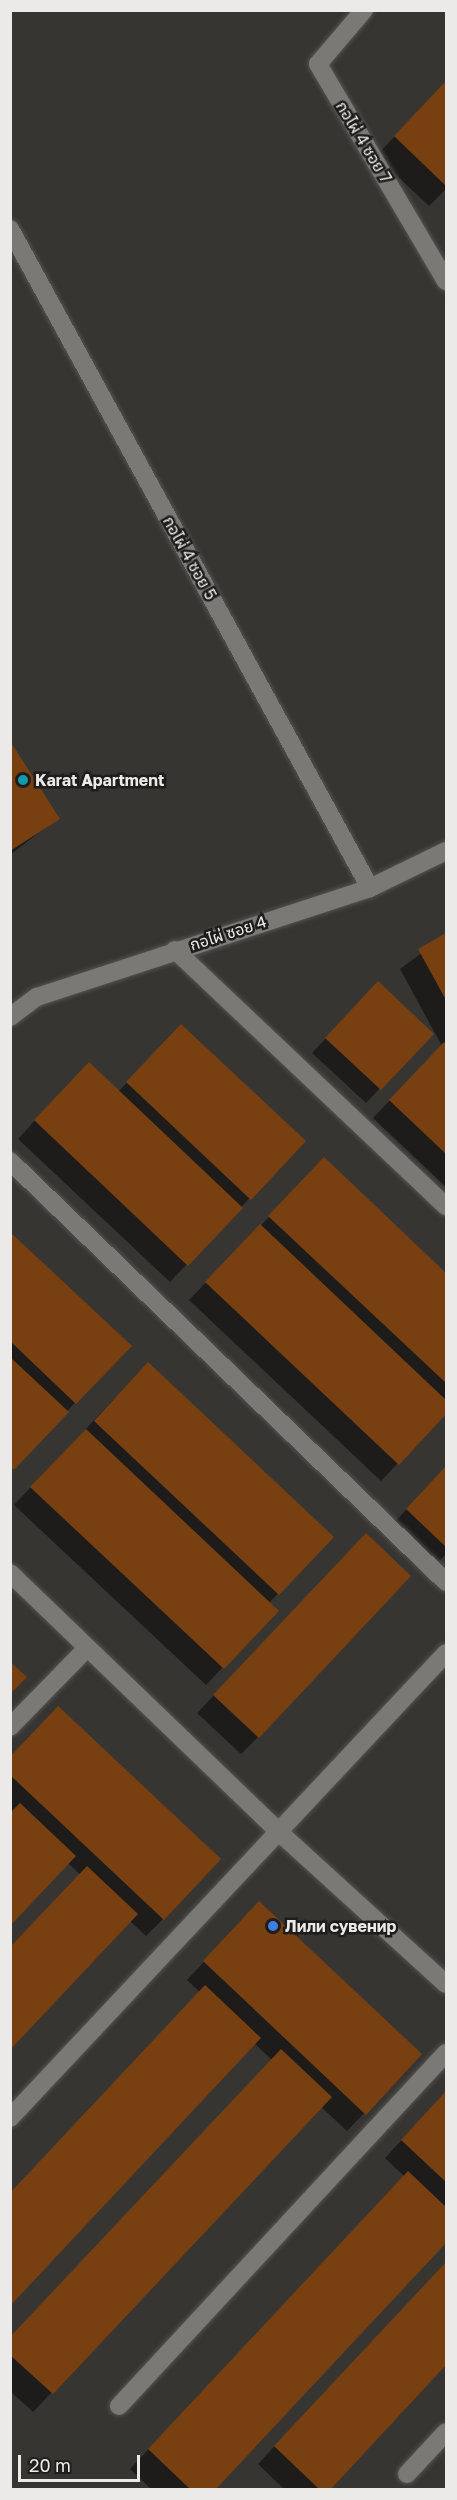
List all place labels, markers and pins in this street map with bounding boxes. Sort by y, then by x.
place label: Karat Apartment [35,770,164,790]
marker: Karat Apartment [16,773,30,787]
place label: Лили сувенир [285,1916,396,1936]
marker: Лили сувенир [266,1919,280,1933]

